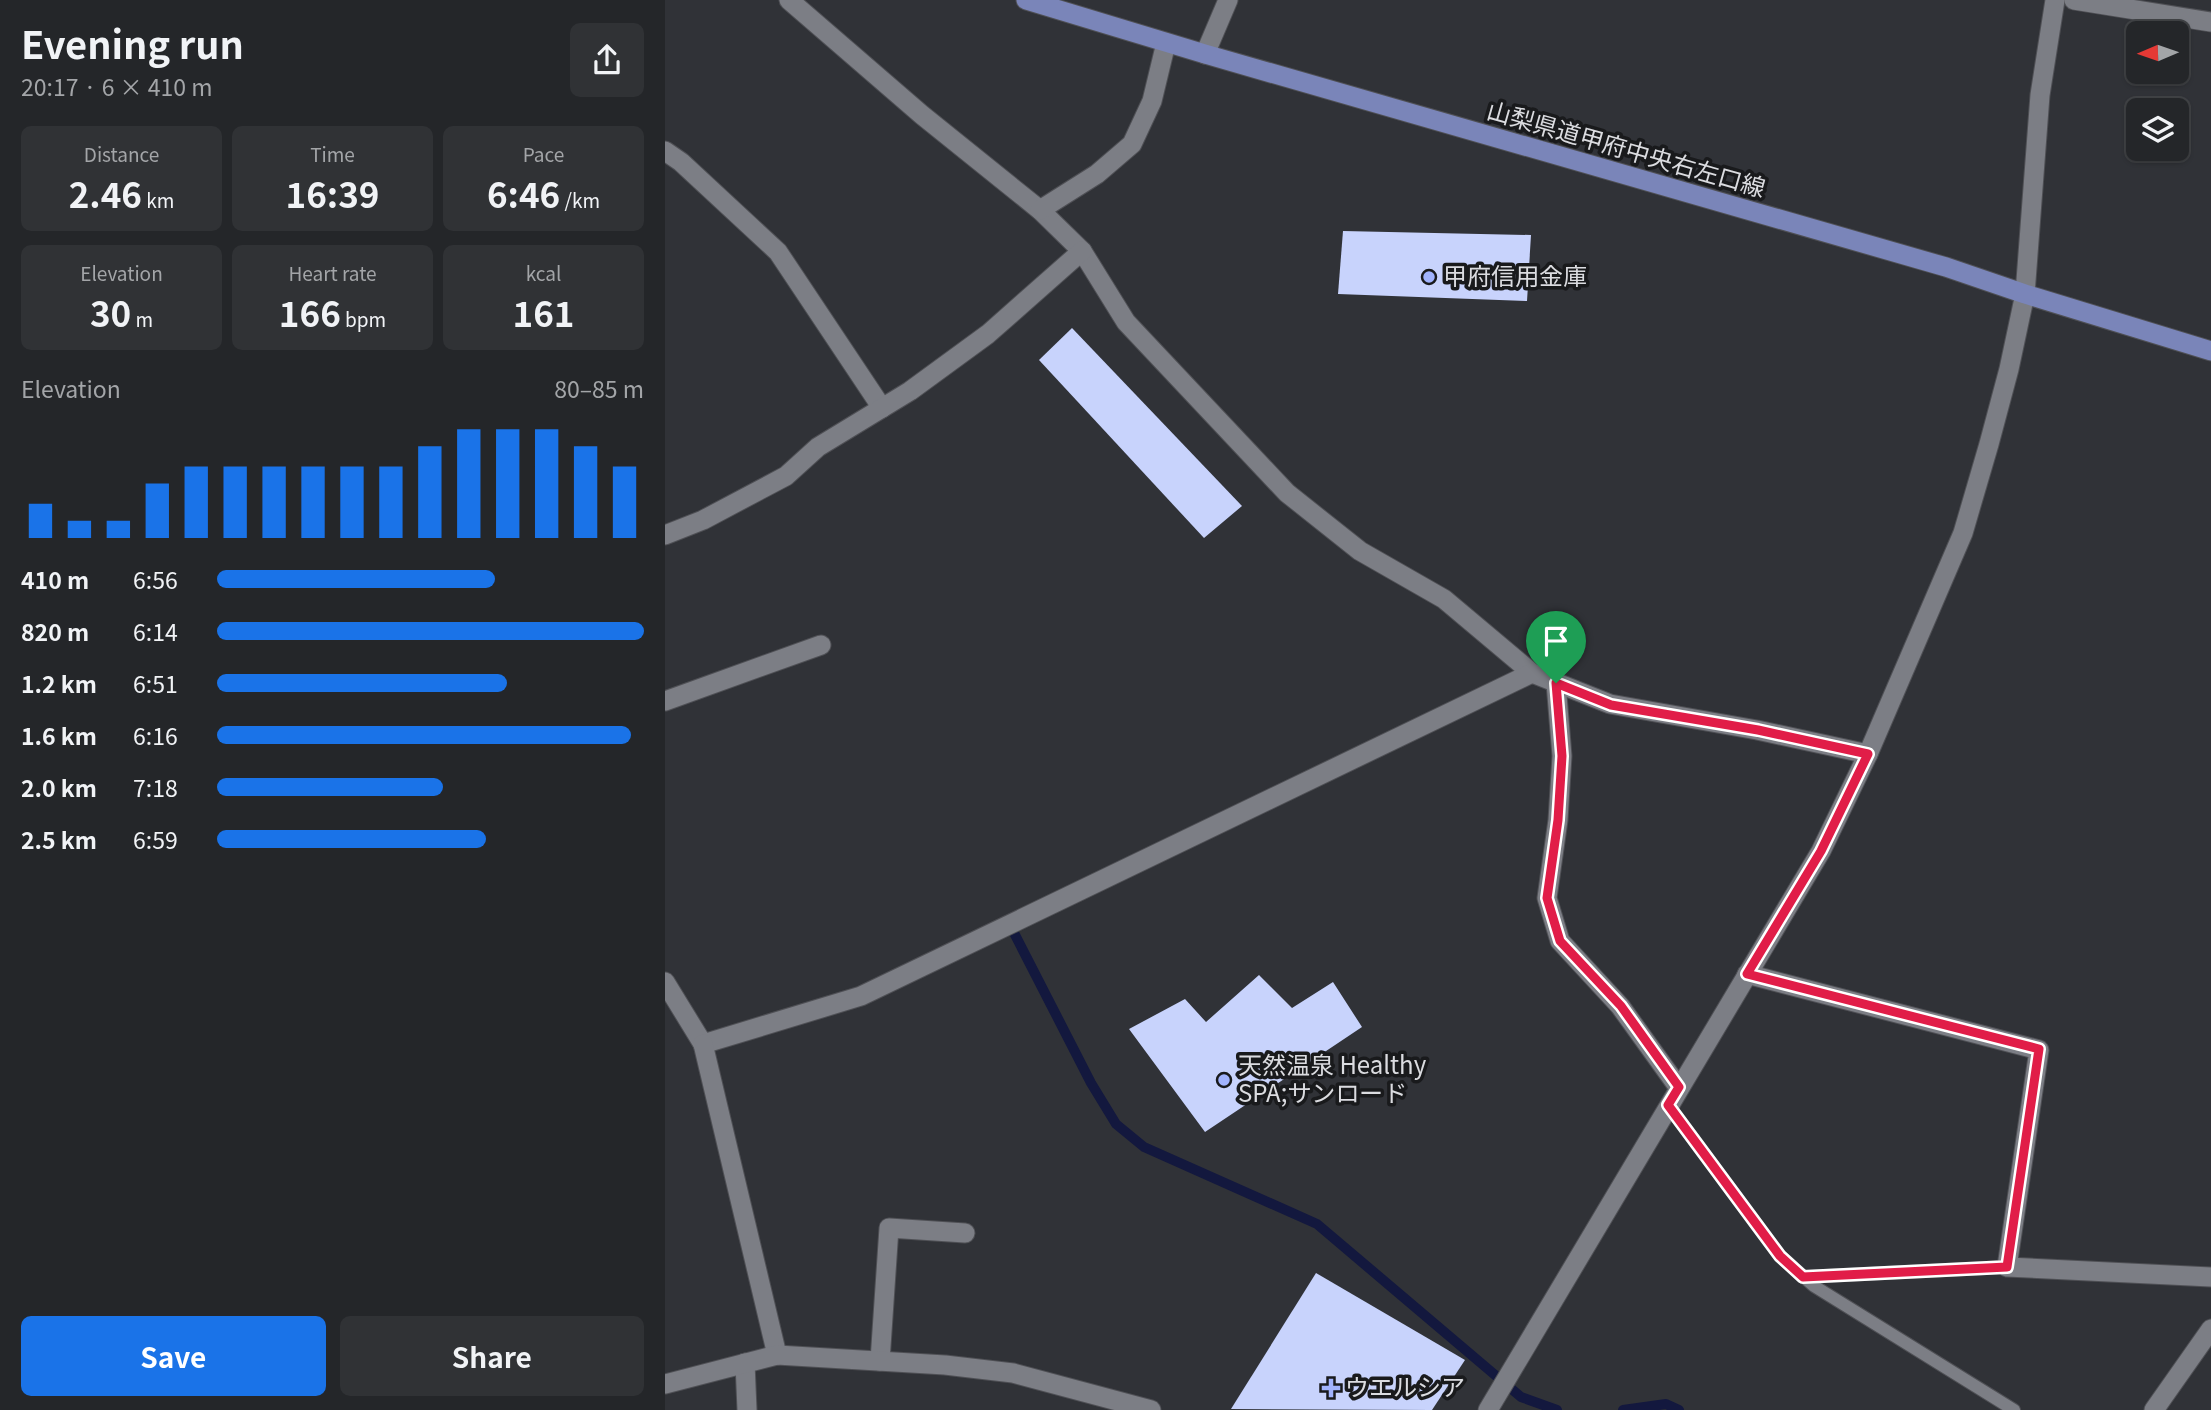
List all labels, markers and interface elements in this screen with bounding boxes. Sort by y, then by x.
text: Evening run [21,15,244,70]
north arrow [2126,21,2189,84]
map controls [2126,21,2189,161]
button: share [570,23,644,97]
text: 20:17 · 6 × 410 m [21,69,212,103]
street label: 山梨県道甲府中央右左口線 [1483,91,1770,204]
button: layers [2126,98,2189,161]
text: Distance [84,140,159,167]
text: Time [310,140,355,167]
text: Pace [523,140,564,167]
text: 2.46 [69,167,142,218]
text: 16:39 [286,167,379,218]
text: 6:46 [487,167,560,218]
text: km [142,186,174,213]
text: /km [560,186,600,213]
place label: 甲府信用金庫 [1443,257,1587,292]
text: Elevation [80,259,163,286]
text: Heart rate [288,259,377,286]
text: kcal [526,259,561,286]
marker: 甲府信用金庫 [1421,269,1437,285]
text: 30 [90,286,131,337]
text: 166 [279,286,341,337]
text: 161 [513,286,574,337]
text: m [131,305,153,332]
text: bpm [341,305,386,332]
text: Elevation [21,371,121,405]
text: 80–85 m [554,371,644,405]
text: 410 m [21,562,89,596]
text: 6:56 [133,562,178,596]
pin [1526,611,1586,683]
text: 820 m [21,614,89,648]
text: 6:14 [133,614,178,648]
icon: arrive [1537,622,1575,660]
text: 1.2 km [21,666,97,700]
text: 6:51 [133,666,178,700]
text: 1.6 km [21,718,97,752]
text: 6:16 [133,718,178,752]
text: 2.0 km [21,770,97,804]
text: 7:18 [133,770,178,804]
text: 2.5 km [21,822,97,856]
text: 6:59 [133,822,178,856]
place label: 天然温泉 Healthy SPA;サンロード [1238,1046,1427,1109]
marker: 天然温泉 Healthy SPA;サンロード [1216,1072,1232,1088]
button: Save [21,1316,326,1396]
button: Share [340,1316,644,1396]
place label: ウエルシア [1345,1368,1465,1403]
marker: ウエルシア [1323,1380,1339,1396]

